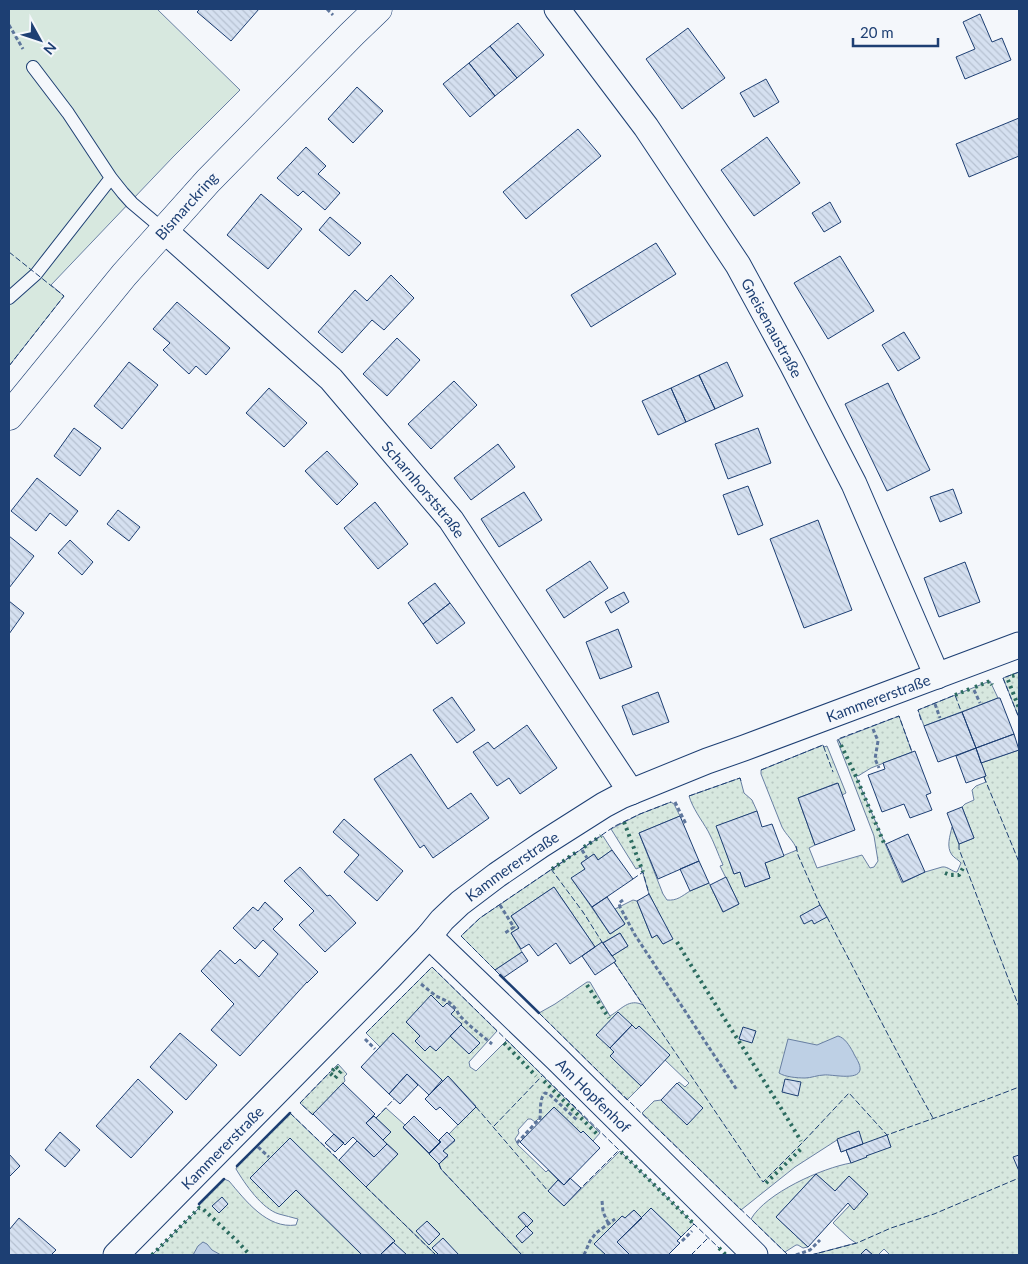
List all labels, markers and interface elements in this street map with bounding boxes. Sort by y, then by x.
north arrow [15,15,65,65]
scale bar [853,15,938,47]
text: 20 m [860,23,894,41]
text: N [40,39,60,58]
street label: Bismarckring [151,168,221,243]
street label: Gneisenaustraße [738,275,806,381]
street label: Scharnhorststraße [379,437,469,541]
street label: Kammererstraße [823,670,933,725]
street label: Kammererstraße [462,827,562,905]
street label: Am Hopfenhof [553,1054,635,1136]
street label: Kammererstraße [177,1102,267,1193]

